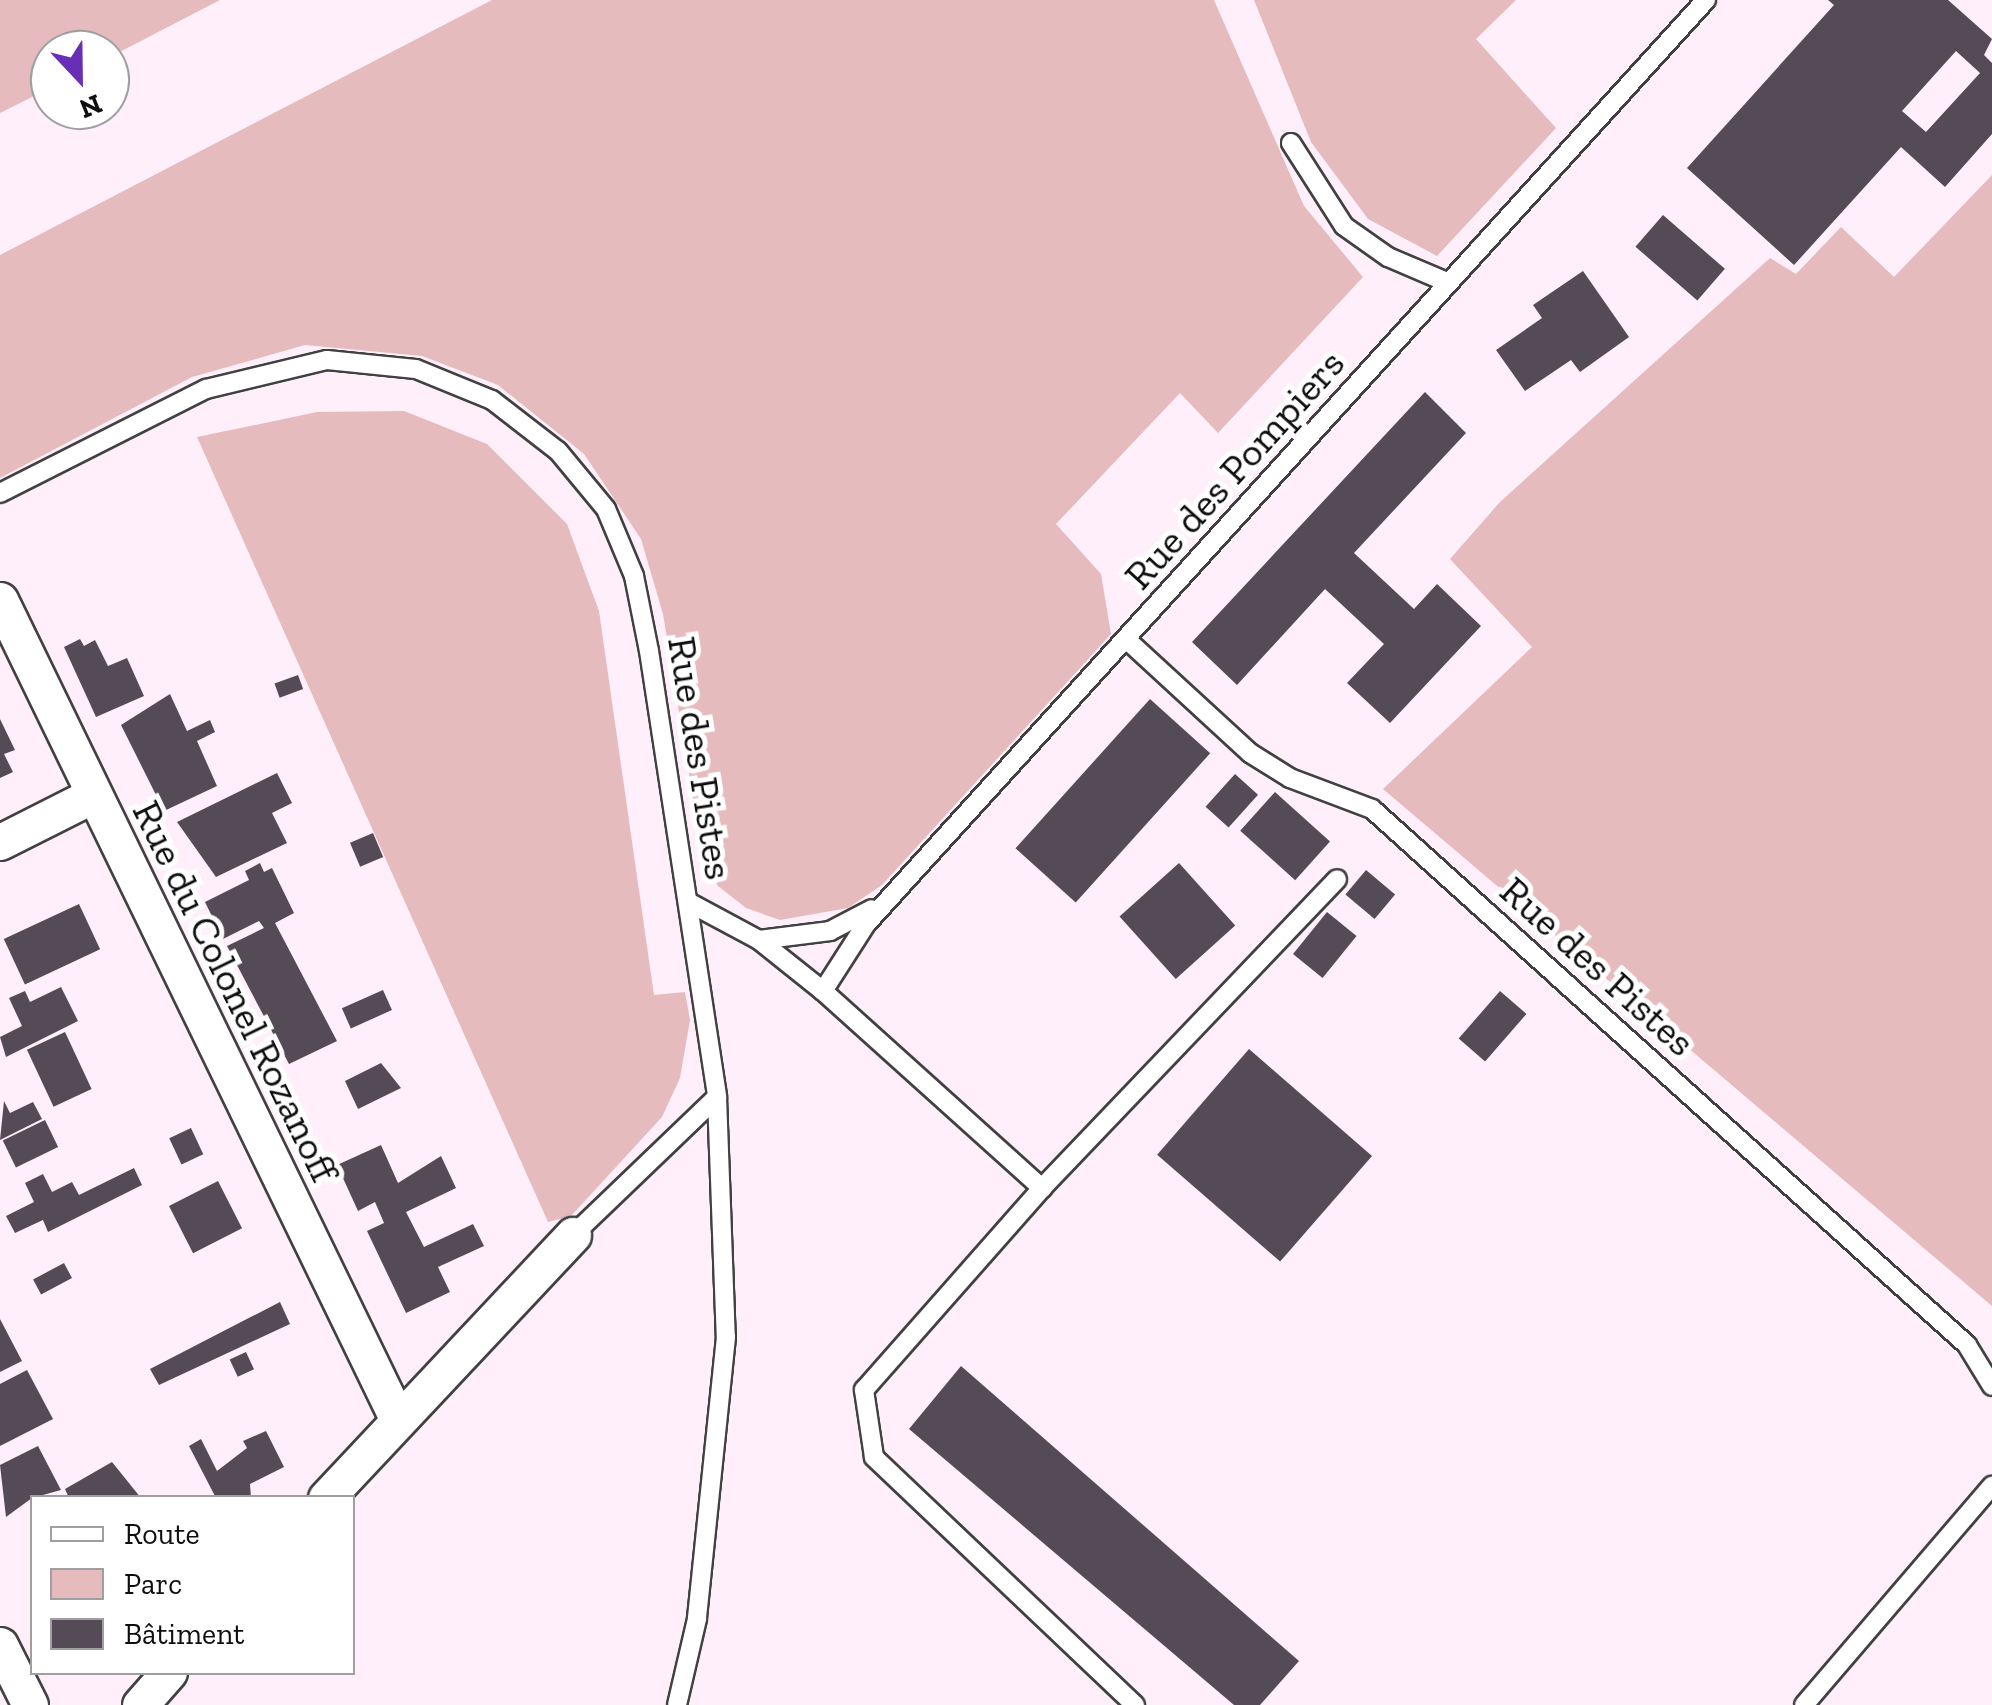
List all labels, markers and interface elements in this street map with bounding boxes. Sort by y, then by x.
north arrow [30,30,130,130]
text: N [75,87,107,126]
street label: Rue des Pompiers [1114,339,1354,599]
street label: Rue des Pistes [658,633,744,883]
street label: Rue du Colonel Rozanoff [123,793,349,1189]
street label: Rue des Pistes [1491,866,1705,1066]
legend [30,1495,355,1675]
text: Route [124,1516,200,1552]
text: Parc [124,1566,182,1602]
text: Bâtiment [124,1616,244,1652]

